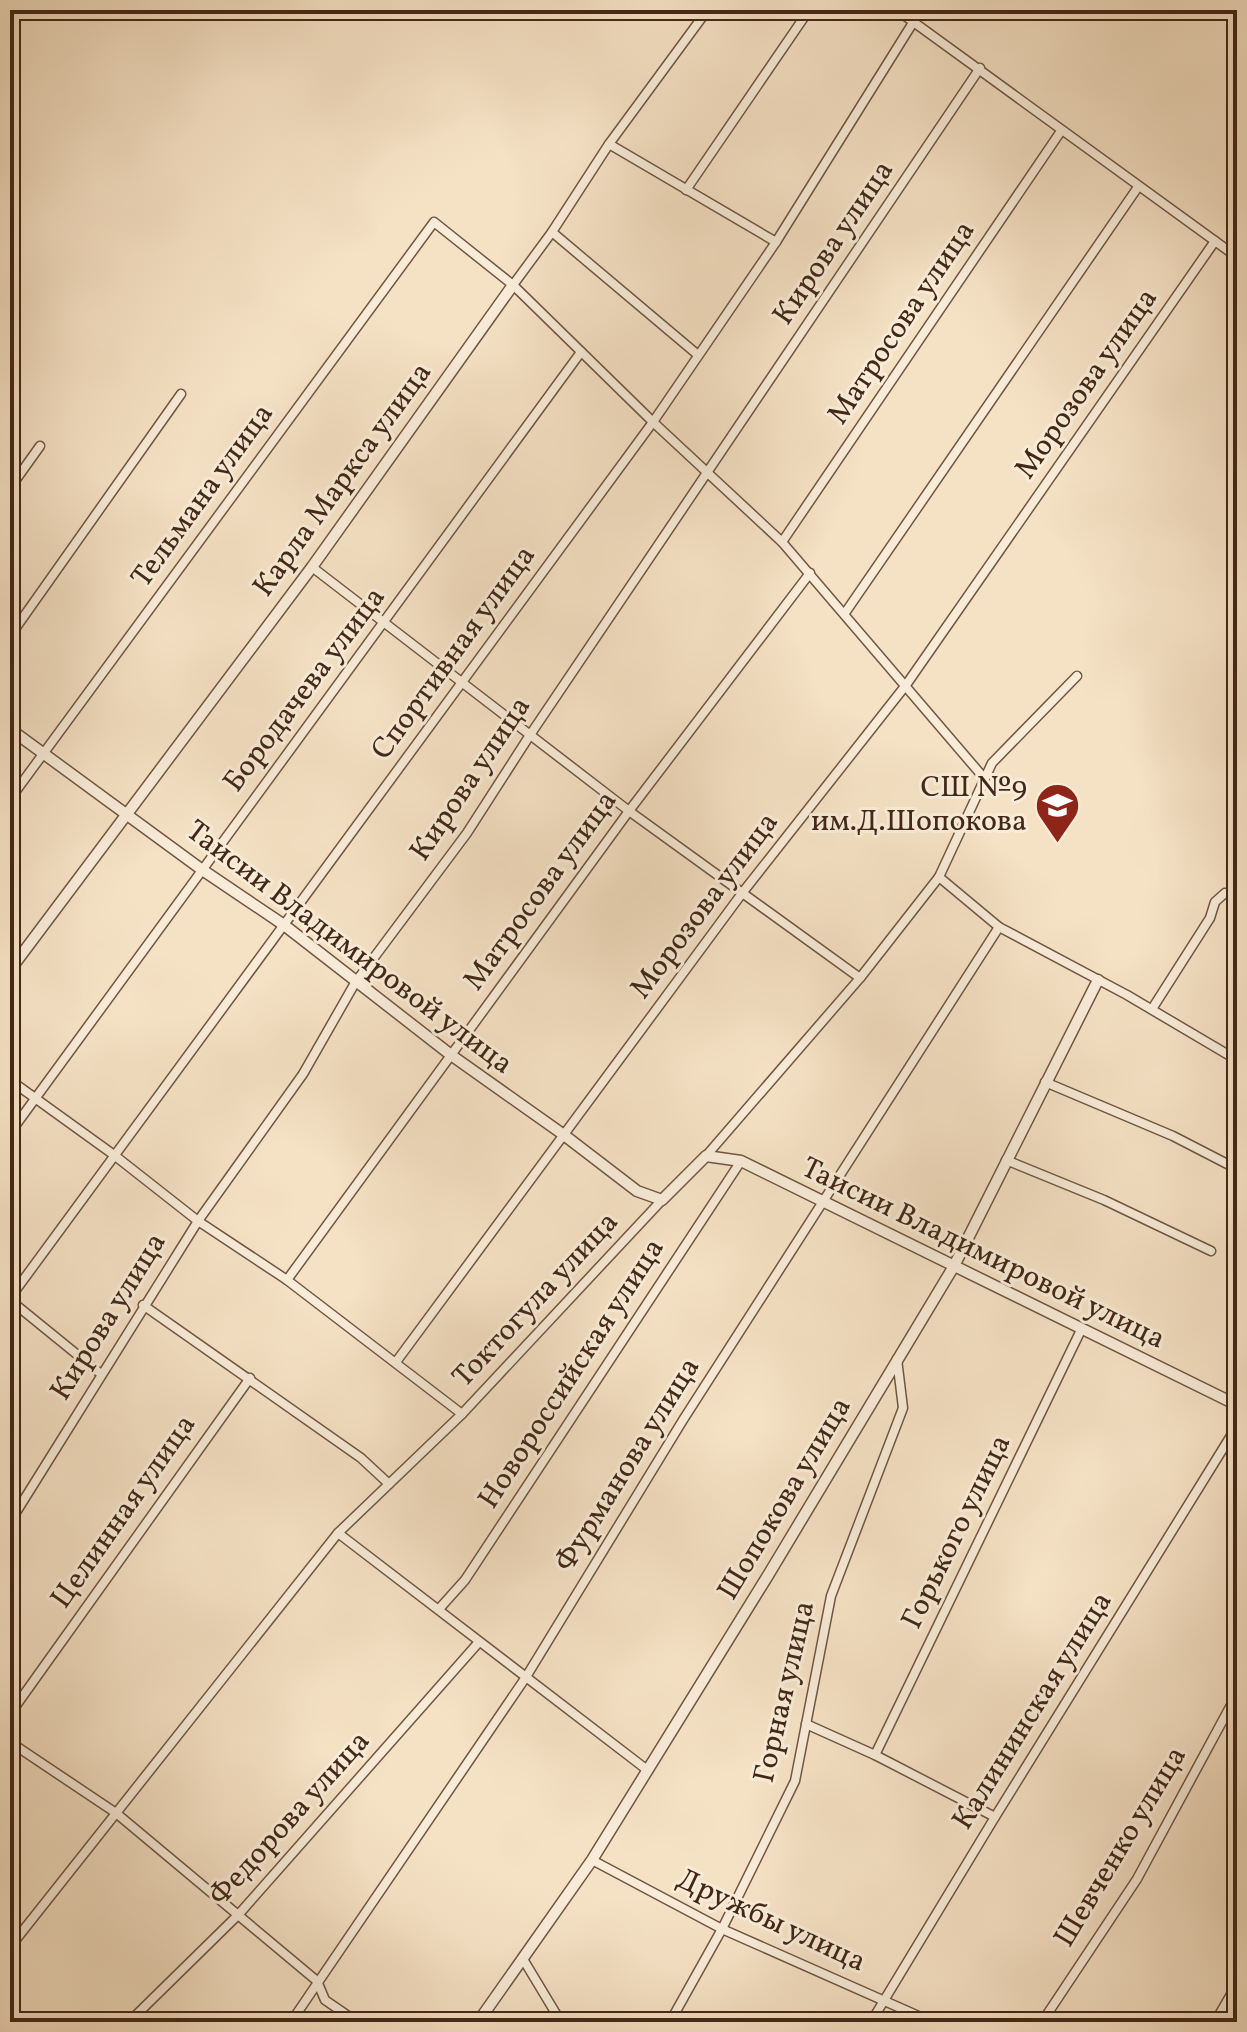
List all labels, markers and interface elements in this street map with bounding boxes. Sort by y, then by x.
street label: Кирова улица [763,152,905,334]
street label: Матросова улица [818,213,986,433]
street label: Морозова улица [1006,280,1168,488]
street label: Карла Маркса улица [244,354,442,606]
street label: Тельмана улица [122,395,284,597]
street label: Спортивная улица [362,537,546,769]
street label: Бородачева улица [214,579,396,801]
street label: Кирова улица [400,688,542,870]
place label: СШ №9 им.Д.Шопокова [811,767,1027,843]
school or university icon: СШ №9 им.Д.Шопокова [1034,781,1082,844]
street label: Матросова улица [454,782,628,1000]
street label: Морозова улица [621,804,789,1008]
street label: Таисии Владимировой улица [177,811,521,1085]
street label: Таисии Владимировой улица [794,1147,1172,1361]
street label: Токтогула улица [443,1203,629,1397]
street label: Кирова улица [41,1225,177,1409]
street label: Новороссийская улица [469,1231,675,1517]
street label: Фурманова улица [545,1350,711,1580]
street label: Шопокова улица [708,1390,862,1608]
street label: Целинная улица [41,1406,207,1618]
street label: Горького улица [892,1428,1022,1636]
street label: Калининская улица [943,1584,1123,1838]
street label: Горная улица [744,1597,826,1787]
street label: Федорова улица [200,1722,380,1916]
street label: Шевченко улица [1044,1739,1198,1955]
street label: Дружбы улица [670,1859,872,1983]

